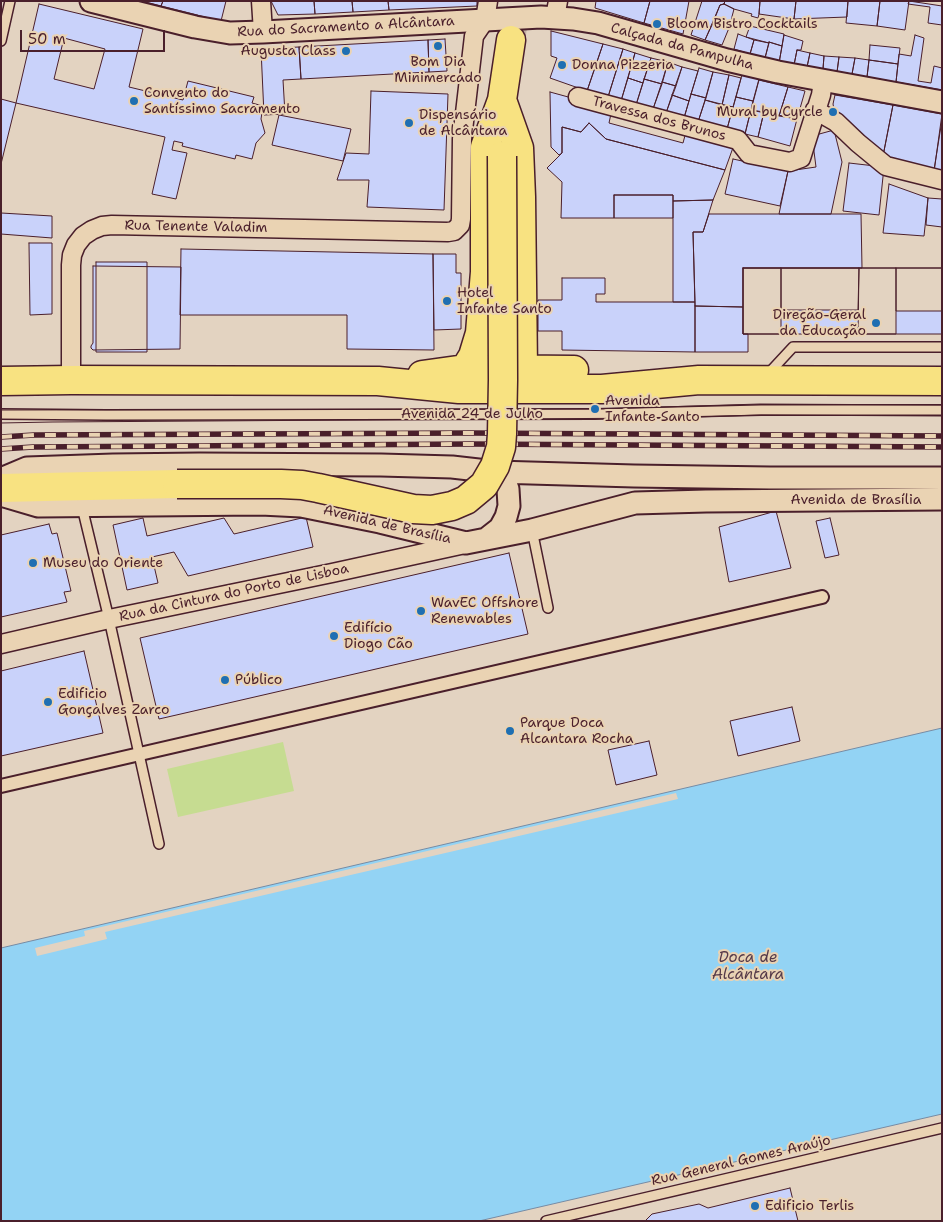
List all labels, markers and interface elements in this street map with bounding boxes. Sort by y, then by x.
street label: Rua do Sacramento a Alcântara [237,13,455,41]
place label: Bloom Bistro Cocktails [667,16,818,32]
marker: Bloom Bistro Cocktails [651,18,663,30]
scale bar [22,20,168,52]
street label: Calçada da Pampulha [609,20,755,74]
text: 50 m [28,29,66,49]
marker: Bom Dia Minimercado [432,40,444,52]
place label: Augusta Class [241,43,336,59]
marker: Augusta Class [340,45,352,57]
place label: Bom Dia Minimercado [394,54,482,86]
place label: Donna Pizzeria [572,57,674,73]
marker: Donna Pizzeria [556,59,568,71]
place label: Convento do Santíssimo Sacramento [144,85,300,118]
street label: Travessa dos Brunos [590,93,728,145]
marker: Convento do Santíssimo Sacramento [128,95,140,107]
place label: Mural by Cyrcle [717,104,823,120]
marker: Mural by Cyrcle [827,106,839,118]
place label: Dispensário de Alcântara [419,107,507,140]
marker: Dispensário de Alcântara [403,117,415,129]
street label: Rua Tenente Valadim [124,217,268,237]
place label: Hotel Infante Santo [457,285,552,318]
marker: Hotel Infante Santo [441,295,453,307]
place label: Direção-Geral da Educação [773,307,866,340]
marker: Direção-Geral da Educação [870,317,882,329]
place label: Avenida Infante Santo [605,393,700,426]
marker: Avenida Infante Santo [589,403,601,415]
street label: Avenida 24 de Julho [401,406,543,422]
street label: Avenida de Brasília [791,492,921,508]
street label: Avenida de Brasília [321,502,453,548]
place label: Museu do Oriente [43,555,163,571]
marker: Museu do Oriente [27,557,39,569]
street label: Rua da Cintura do Porto de Lisboa [118,560,350,626]
place label: WavEC Offshore Renewables [431,595,539,628]
marker: WavEC Offshore Renewables [415,605,427,617]
place label: Edifício Diogo Cão [344,620,413,652]
marker: Edifício Diogo Cão [328,630,340,642]
place label: Público [235,672,282,688]
marker: Público [219,674,231,686]
place label: Edificio Gonçalves Zarco [58,686,169,719]
marker: Edificio Gonçalves Zarco [42,696,54,708]
place label: Parque Doca Alcantara Rocha [520,715,633,748]
marker: Parque Doca Alcantara Rocha [504,725,516,737]
water label: Doca de Alcântara [712,949,784,984]
street label: Rua General Gomes Araújo [650,1132,832,1190]
place label: Edificio Terlis [765,1198,854,1214]
marker: Edificio Terlis [749,1200,761,1212]

